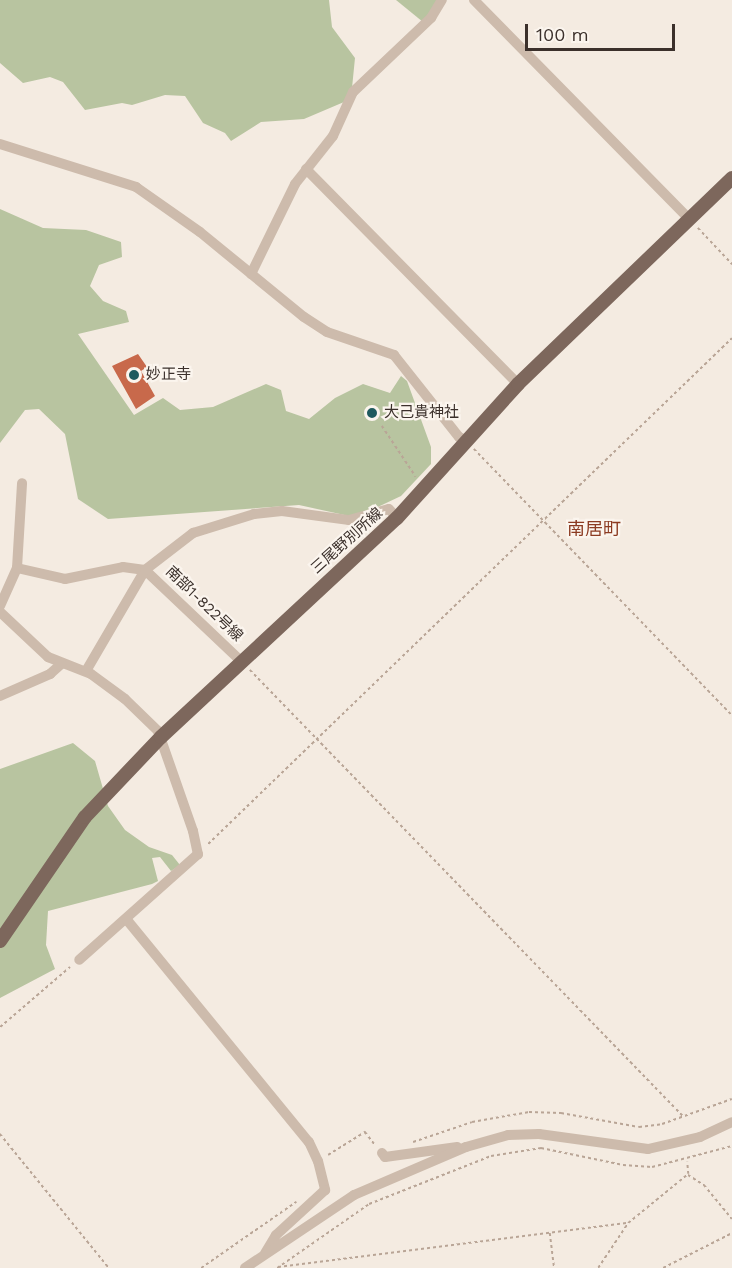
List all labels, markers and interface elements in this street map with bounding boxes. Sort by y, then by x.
scale bar [528,12,678,50]
text: 100 m [536,24,589,45]
place label: 妙正寺 [146,366,191,384]
marker: 妙正寺 [127,368,141,382]
place label: 大己貴神社 [384,404,459,422]
marker: 大己貴神社 [365,406,379,420]
street label: 三尾野別所線 [308,504,386,578]
district label: 南居町 [567,518,621,540]
street label: 南部1-822号線 [162,563,246,645]

